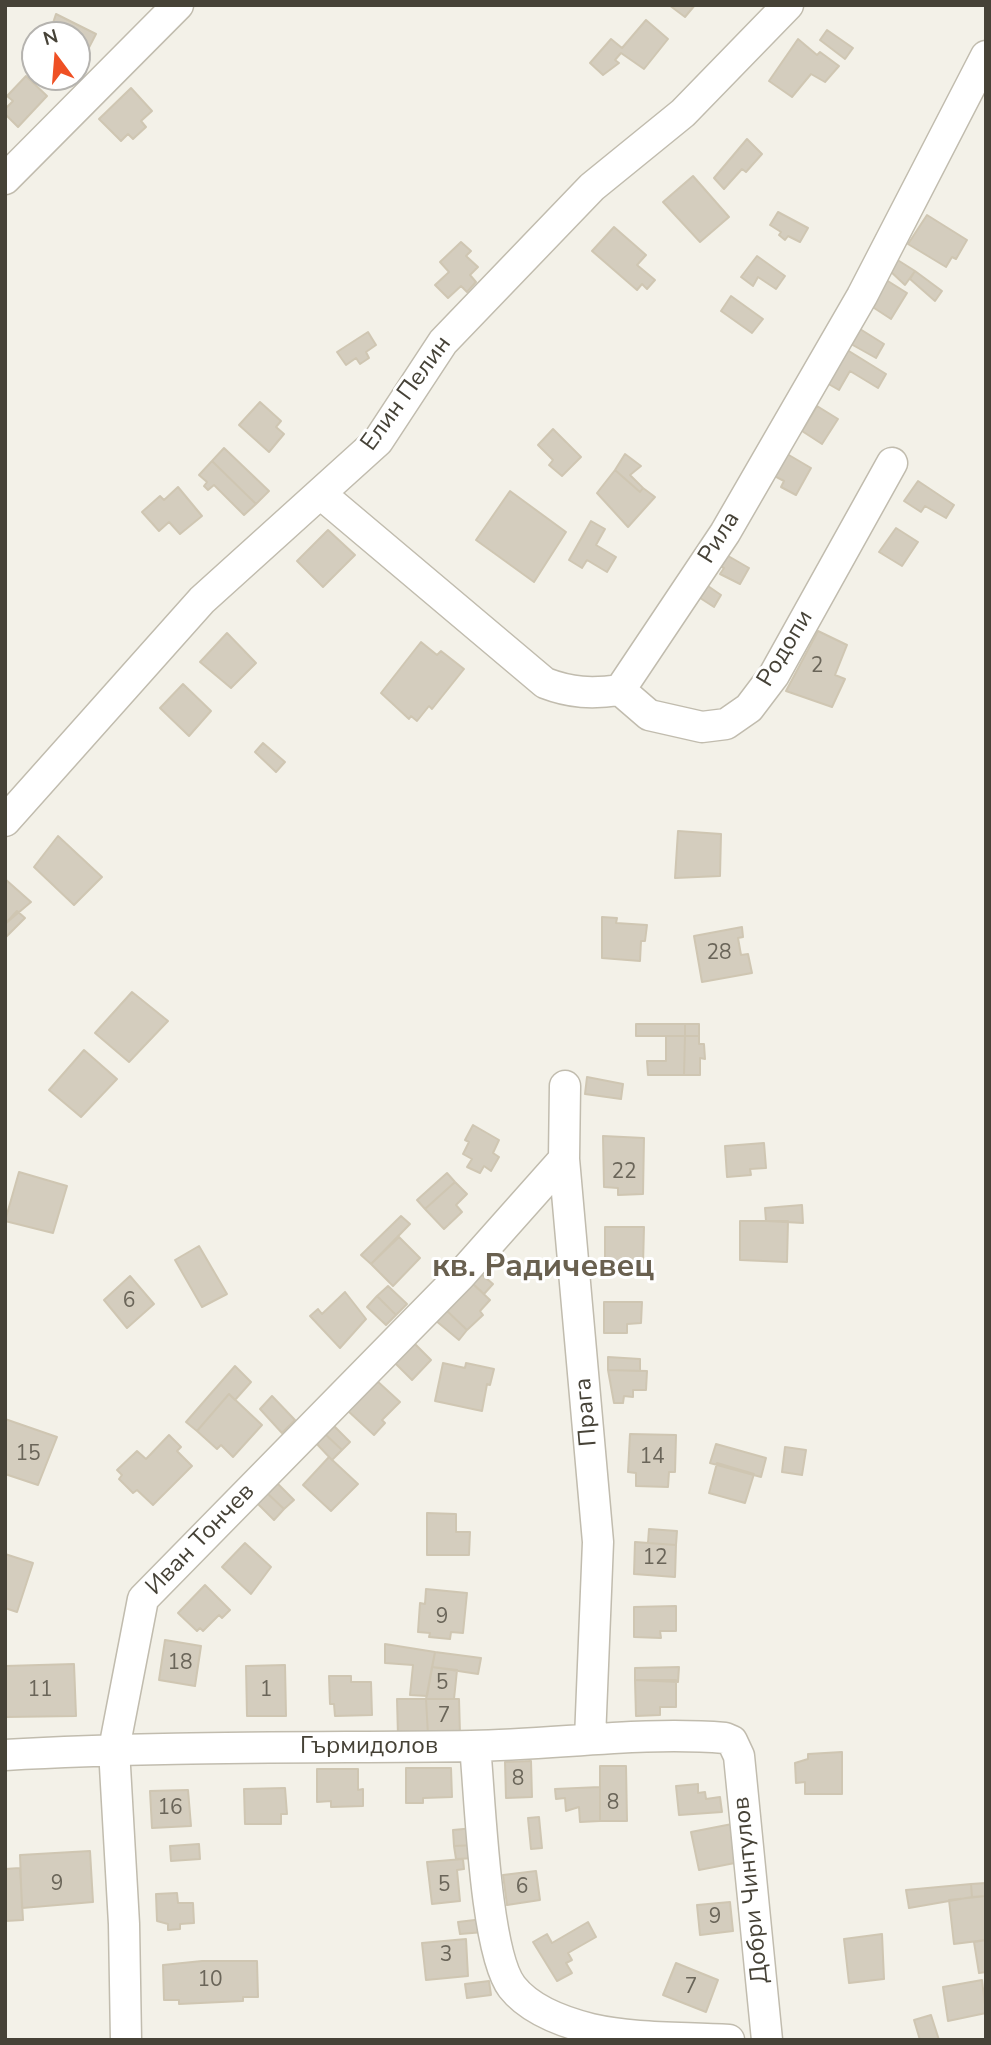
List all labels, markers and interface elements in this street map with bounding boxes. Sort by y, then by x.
north arrow [21,21,91,91]
text: N [40,23,61,52]
street label: Елин Пелин [356,331,458,457]
street label: Рила [693,507,747,569]
street label: Родопи [752,605,820,693]
house number: 2 [811,654,823,680]
house number: 28 [706,941,732,967]
house number: 22 [611,1160,637,1186]
district label: кв. Радичевец [432,1249,654,1287]
house number: 6 [123,1289,135,1315]
street label: Прага [570,1377,604,1447]
house number: 15 [15,1442,41,1468]
house number: 14 [639,1445,665,1471]
street label: Иван Тончев [141,1478,261,1602]
house number: 12 [642,1546,668,1572]
house number: 9 [436,1605,448,1631]
house number: 18 [167,1651,193,1677]
house number: 5 [436,1671,448,1697]
house number: 11 [27,1678,53,1704]
house number: 1 [260,1678,272,1704]
house number: 7 [438,1704,450,1730]
street label: Гърмидолов [300,1733,438,1761]
house number: 8 [512,1767,524,1793]
house number: 8 [607,1791,619,1817]
street label: Добри Чинтулов [728,1795,776,1985]
house number: 16 [157,1796,183,1822]
house number: 9 [51,1872,63,1898]
house number: 5 [438,1873,450,1899]
house number: 6 [516,1875,528,1901]
house number: 9 [709,1905,721,1931]
house number: 3 [440,1943,452,1969]
house number: 10 [197,1968,223,1994]
house number: 7 [685,1975,697,2001]

